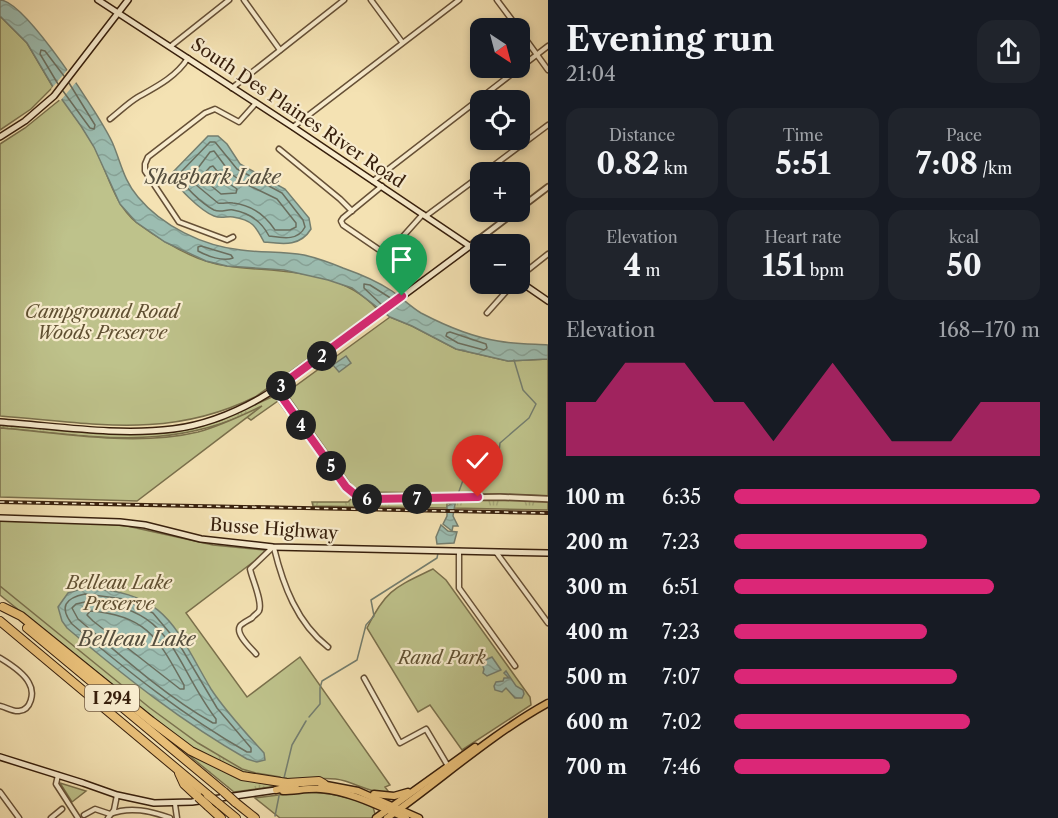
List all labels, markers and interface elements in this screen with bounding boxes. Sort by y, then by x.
north arrow [470,18,530,78]
map controls [470,18,530,294]
text: Evening run [566,19,774,60]
button: share [977,20,1040,83]
street label: South Des Plaines River Road [187,33,409,193]
text: 21:04 [566,62,616,86]
button: locate [470,90,530,150]
text: Distance [609,125,675,145]
text: Time [783,125,823,145]
text: Pace [946,125,982,145]
text: 0.82 [596,145,659,182]
text: 5:51 [775,145,831,182]
text: 7:08 [916,145,978,182]
text: km [659,158,688,178]
text: /km [978,158,1012,178]
button: + [470,162,530,222]
water label: Shagbark Lake [144,165,282,189]
text: Elevation [606,227,678,247]
text: Heart rate [764,227,842,247]
text: kcal [949,227,979,247]
pin [376,234,427,296]
button: − [470,234,530,294]
icon: arrive [385,243,418,276]
text: 4 [624,247,641,284]
text: 151 [762,247,805,284]
text: 50 [946,247,982,284]
text: m [641,260,660,280]
text: bpm [805,260,844,280]
park label: Campground Road Woods Preserve [25,301,182,344]
text: Elevation [566,318,655,342]
text: 168–170 m [938,318,1040,342]
pin: 2 [307,341,337,371]
text: 2 [317,346,327,366]
pin: 3 [266,371,296,401]
text: 3 [276,376,286,396]
pin: 4 [286,410,316,440]
text: 4 [296,415,306,435]
pin [452,435,503,497]
icon: check [461,444,494,477]
pin: 5 [316,451,346,481]
text: 5 [327,456,335,476]
pin: 6 [352,484,382,514]
pin: 7 [402,484,432,514]
text: 100 m [566,485,625,509]
text: 6:35 [662,485,701,509]
text: 6 [362,489,372,509]
text: 7 [413,489,421,509]
street label: Busse Highway [209,514,340,545]
text: 200 m [566,530,628,554]
text: 7:23 [662,530,700,554]
park label: Belleau Lake Preserve [64,572,173,615]
text: 300 m [566,575,628,599]
text: 6:51 [662,575,699,599]
text: 400 m [566,620,628,644]
text: 7:23 [662,620,700,644]
water label: Belleau Lake [76,627,197,651]
park label: Rand Park [396,647,487,669]
text: 500 m [566,665,627,689]
text: 7:07 [662,665,700,689]
road number: I 294 [85,685,139,711]
text: 600 m [566,710,628,734]
text: 7:02 [662,710,702,734]
text: 700 m [566,755,627,779]
text: 7:46 [662,755,701,779]

